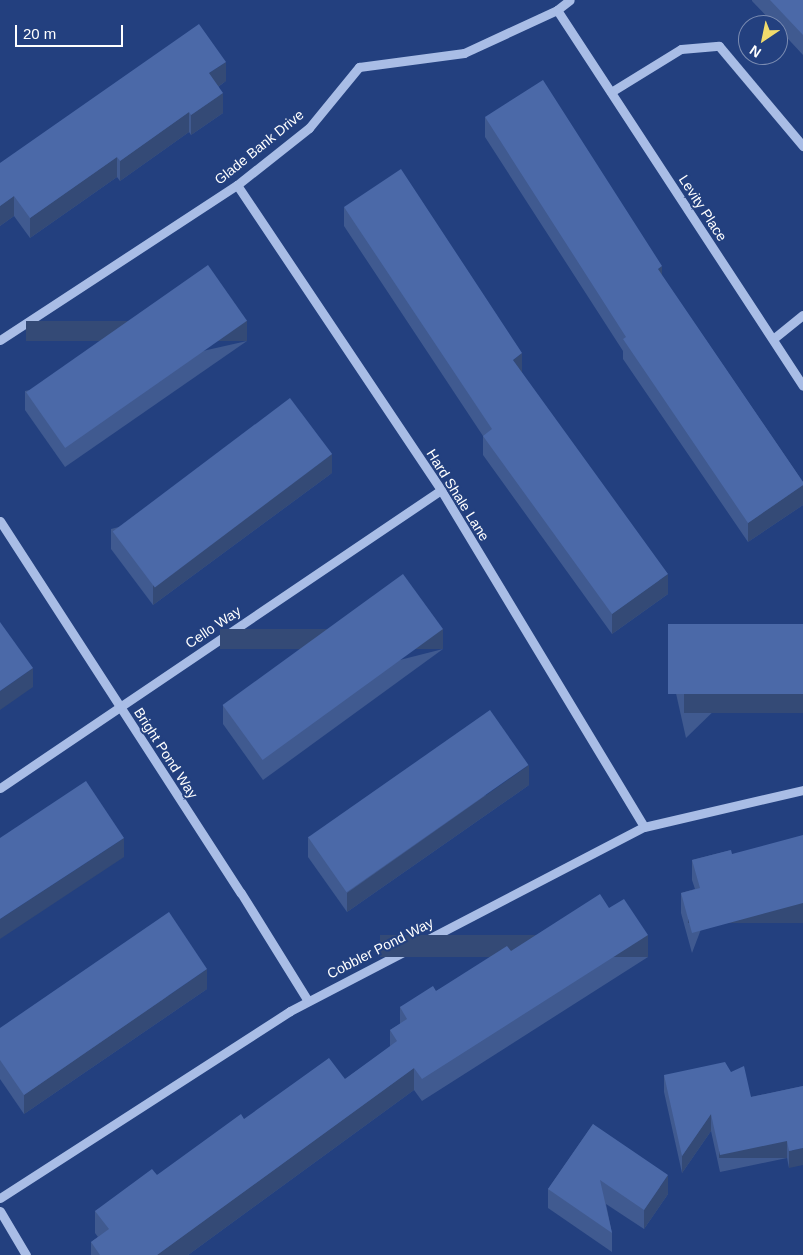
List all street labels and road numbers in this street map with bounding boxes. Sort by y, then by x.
street label: Glade Bank Drive [211,106,307,188]
street label: Levity Place [675,172,731,244]
street label: Hard Shale Lane [423,446,493,544]
street label: Cello Way [182,602,244,652]
street label: Bright Pond Way [130,705,202,801]
street label: Cobbler Pond Way [324,914,436,982]

